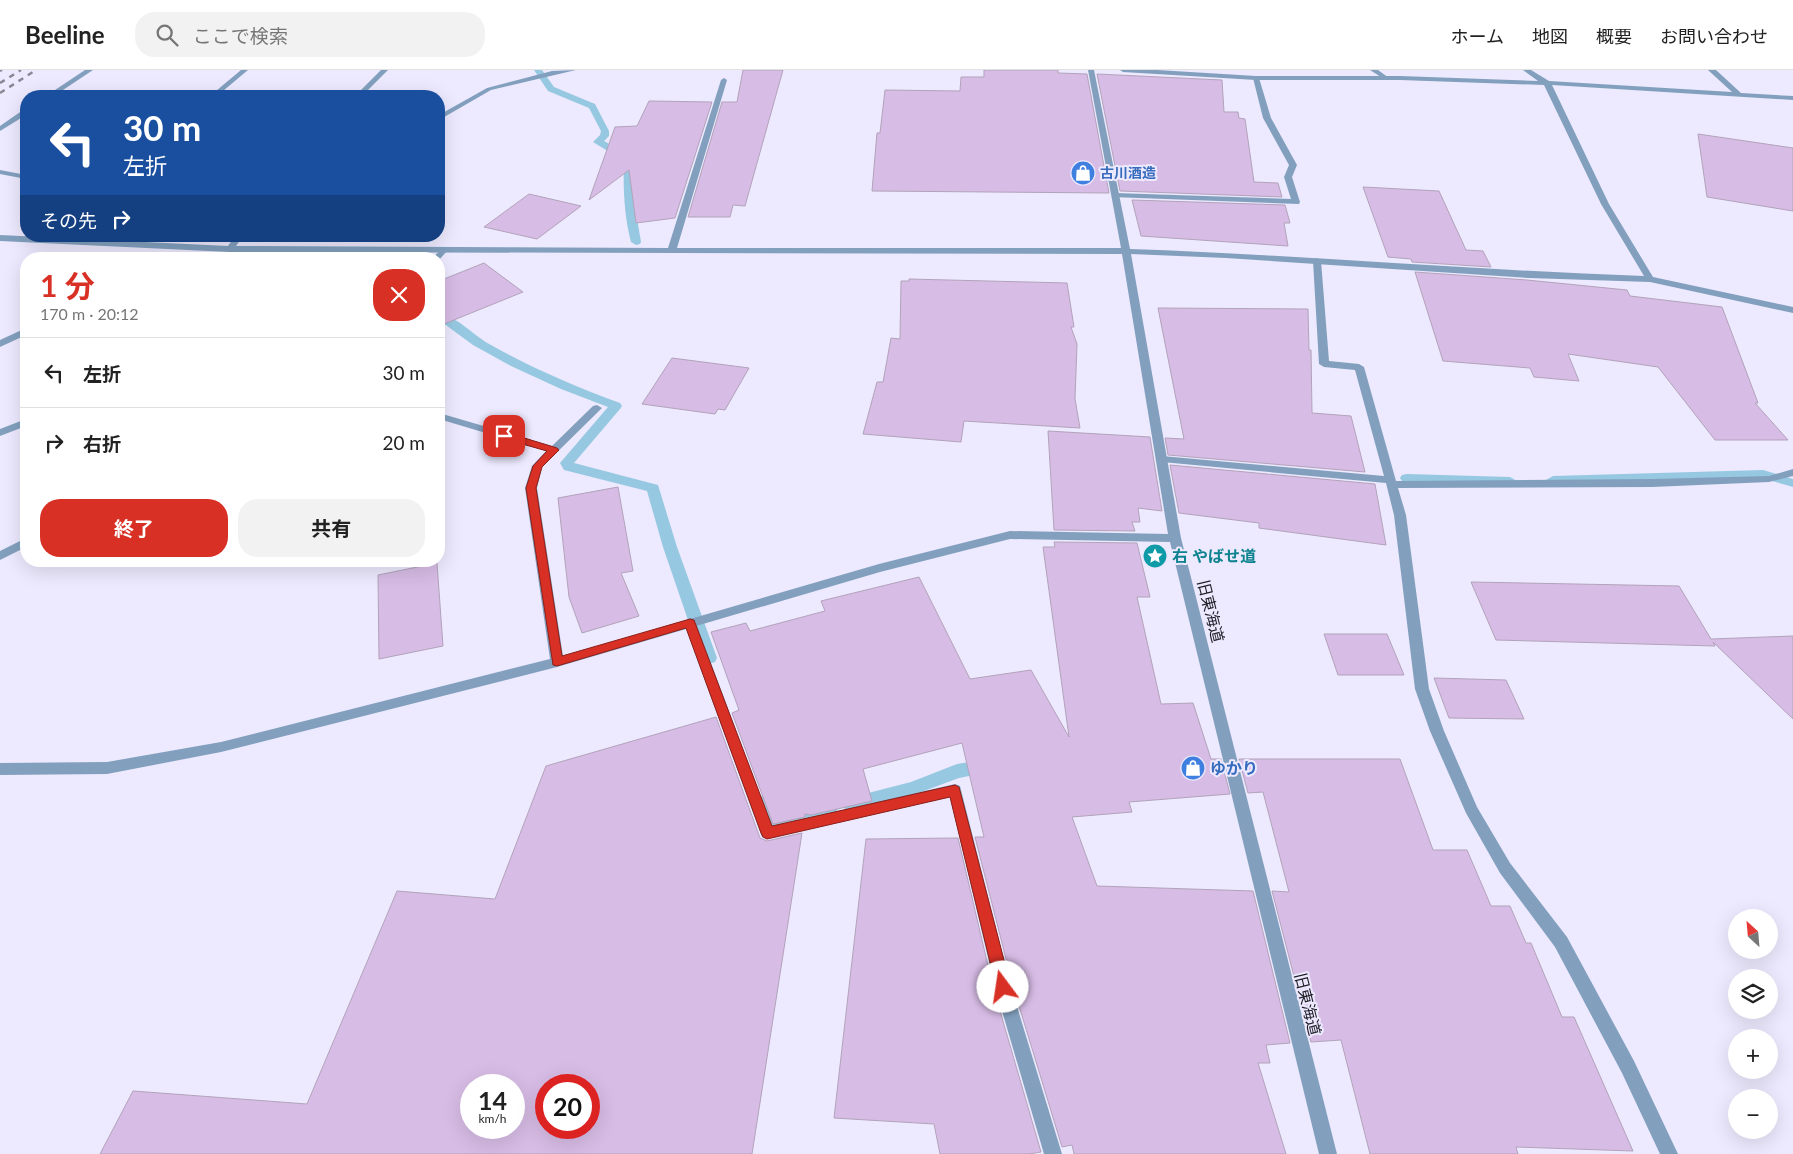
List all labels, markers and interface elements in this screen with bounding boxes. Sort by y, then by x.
search box [135,12,485,57]
text: Beeline [25,20,105,49]
icon: search [153,21,181,49]
text: ここで検索 [193,24,288,47]
text: ホーム [1451,25,1504,47]
text: 地図 [1532,25,1568,47]
text: 概要 [1596,25,1632,47]
text: お問い合わせ [1660,25,1768,47]
text: 30 m [123,106,201,148]
icon: left [40,110,105,175]
text: 左折 [123,152,167,179]
shop icon: 古川酒造 [1070,160,1096,186]
place label: 古川酒造 [1100,164,1156,181]
icon: right [107,205,135,233]
text: その先 [40,209,97,232]
text: 1 分 [40,267,95,303]
button: close [373,269,425,321]
text: 170 m · 20:12 [40,304,139,323]
icon: left [40,359,68,387]
text: 30 m [382,361,425,384]
text: 左折 [83,362,121,385]
pin [483,415,525,457]
icon: arrive [490,422,518,450]
icon: right [40,429,68,457]
text: 20 m [382,431,425,454]
text: 右折 [83,432,121,455]
button: 終了 [40,499,228,557]
button: 共有 [238,499,425,557]
place icon: 右 やばせ道 [1142,543,1168,569]
place label: 右 やばせ道 [1172,546,1256,565]
street label: 旧東海道 [1195,578,1228,644]
shop icon: ゆかり [1180,755,1206,781]
place label: ゆかり [1210,758,1258,777]
north arrow [1728,909,1778,959]
map controls [1728,909,1778,1139]
position arrow [976,960,1028,1012]
button: layers [1728,969,1778,1019]
street label: 旧東海道 [1292,971,1325,1037]
button: + [1728,1029,1778,1079]
speed limit sign: 20 [535,1074,600,1139]
text: 14 [478,1085,507,1115]
button: − [1728,1089,1778,1139]
text: km/h [478,1111,507,1126]

